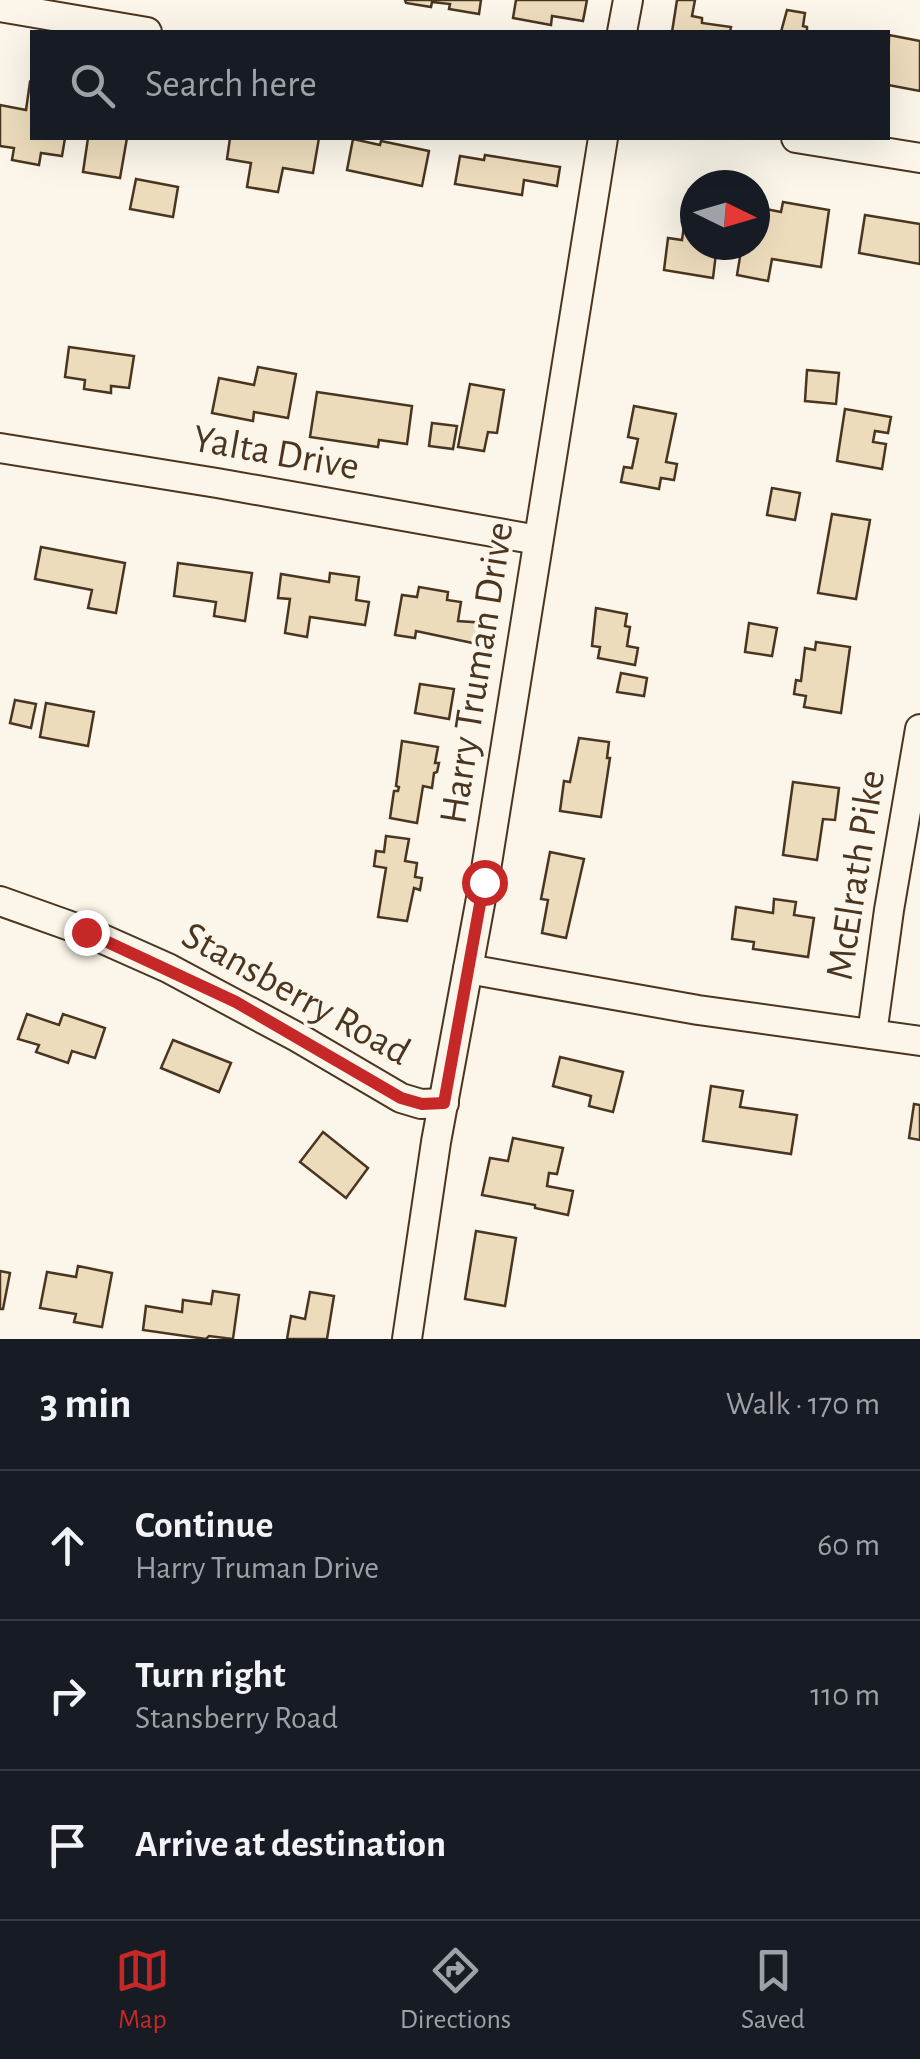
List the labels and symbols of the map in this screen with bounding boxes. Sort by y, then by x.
north arrow [680,170,770,260]
street label: Yalta Drive [190,419,362,487]
street label: Harry Truman Drive [433,519,521,827]
street label: McElrath Pike [820,767,892,983]
route start [462,860,508,906]
route end [64,910,110,956]
street label: Stansberry Road [175,915,417,1073]

